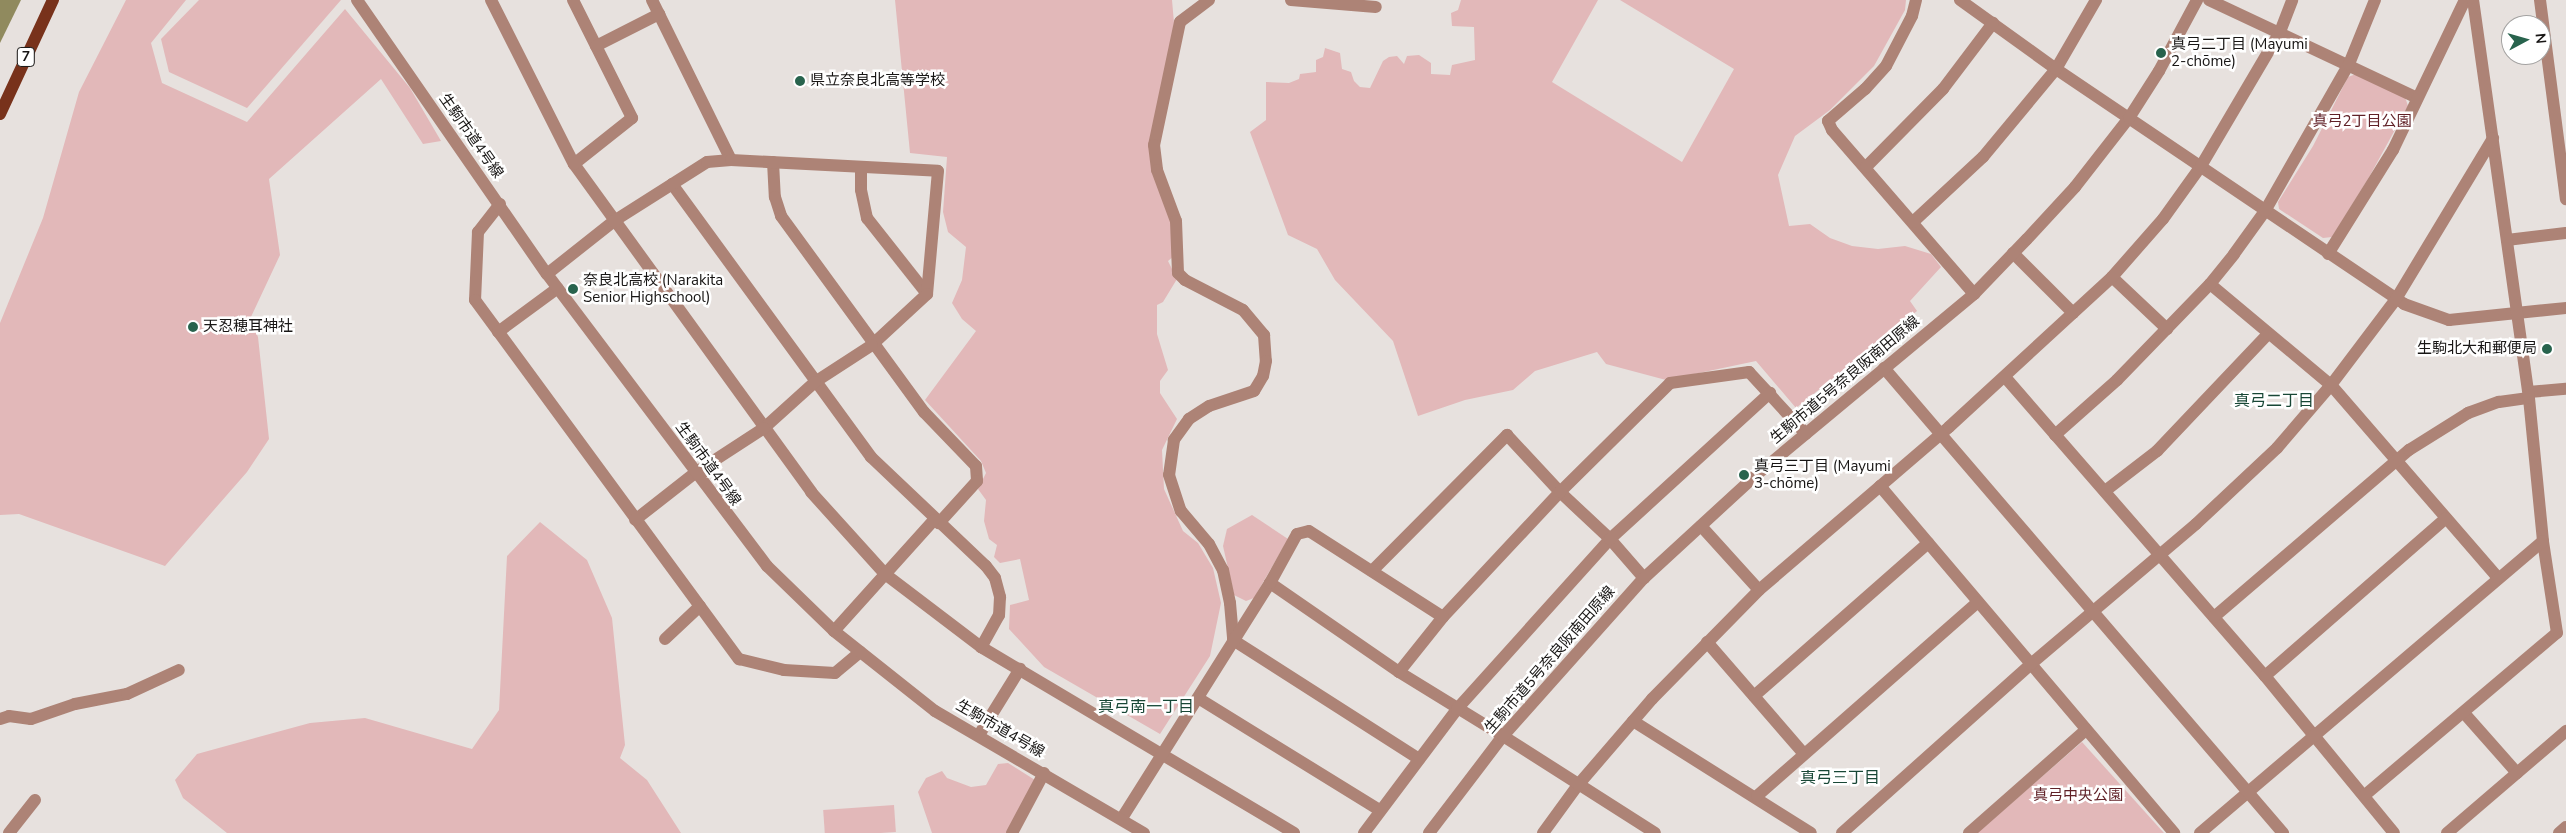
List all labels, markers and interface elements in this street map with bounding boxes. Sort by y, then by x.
north arrow [2501,15,2551,65]
text: N [2530,32,2550,45]
place label: 真弓二丁目 (Mayumi 2-chōme) [2171,35,2308,70]
road number: 7 [16,46,36,68]
marker: 真弓二丁目 (Mayumi 2-chōme) [2155,47,2167,59]
place label: 県立奈良北高等学校 [810,72,945,90]
marker: 県立奈良北高等学校 [794,75,806,87]
street label: 生駒市道4号線 [435,90,507,182]
park label: 真弓2丁目公園 [2313,113,2411,131]
place label: 奈良北高校 (Narakita Senior Highschool) [583,271,723,306]
marker: 奈良北高校 (Narakita Senior Highschool) [567,283,579,295]
street label: 生駒市道5号奈良阪南田原線 [1767,312,1923,448]
place label: 天忍穂耳神社 [203,318,293,336]
marker: 天忍穂耳神社 [187,321,199,333]
place label: 生駒北大和郵便局 [2417,340,2537,358]
marker: 生駒北大和郵便局 [2541,343,2553,355]
district label: 真弓二丁目 [2234,391,2314,411]
street label: 生駒市道4号線 [672,419,744,509]
place label: 真弓三丁目 (Mayumi 3-chōme) [1754,457,1891,492]
marker: 真弓三丁目 (Mayumi 3-chōme) [1738,469,1750,481]
street label: 生駒市道5号奈良阪南田原線 [1481,583,1619,737]
street label: 生駒市道4号線 [953,696,1047,762]
district label: 真弓南一丁目 [1098,697,1194,717]
district label: 真弓三丁目 [1800,768,1880,788]
park label: 真弓中央公園 [2033,787,2123,805]

